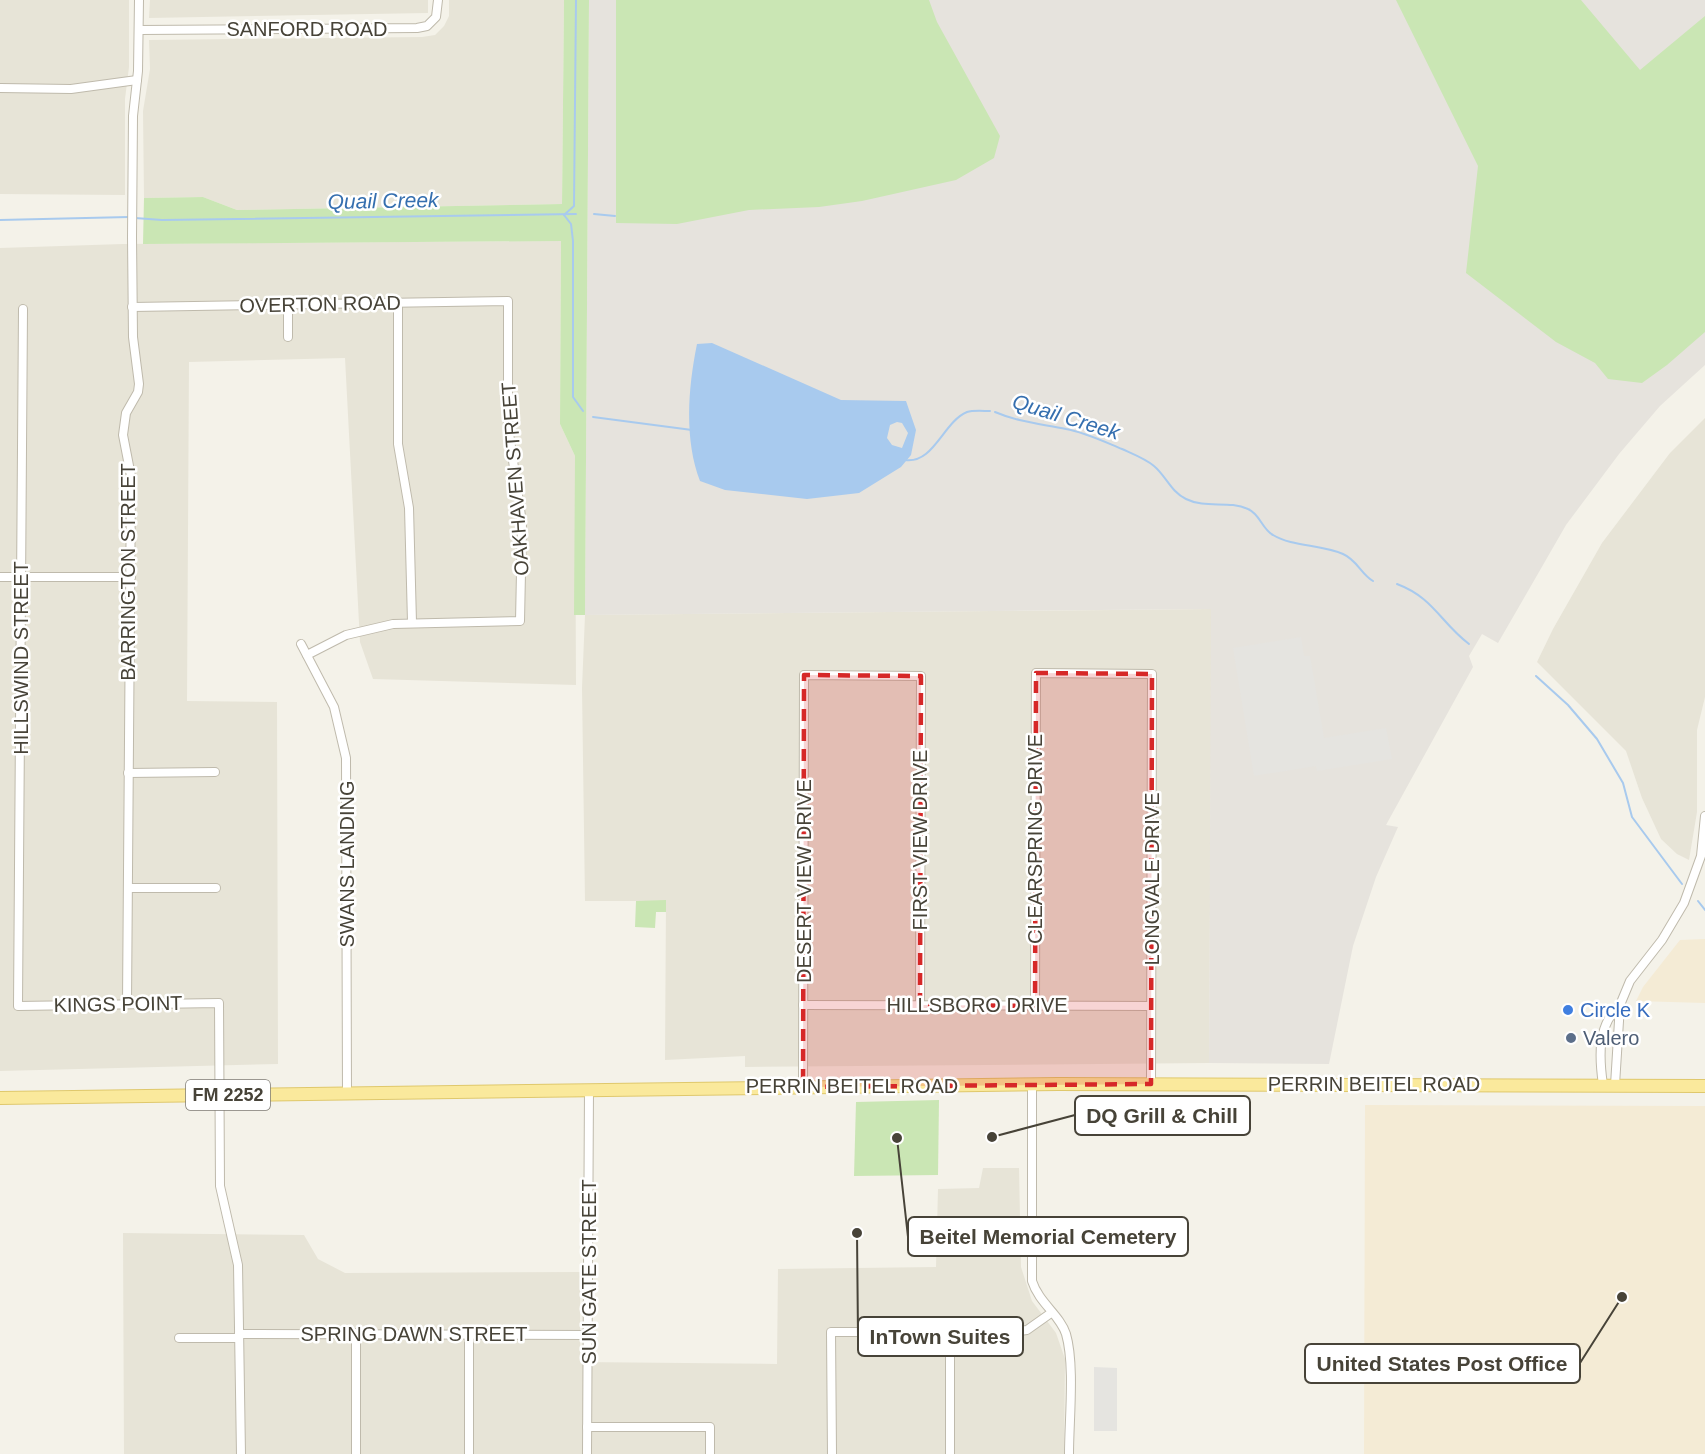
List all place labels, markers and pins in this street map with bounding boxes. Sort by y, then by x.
place label: Circle K [1580,999,1651,1021]
marker: Circle K [1561,1003,1575,1017]
place label: Valero [1583,1027,1639,1049]
marker: Valero [1564,1031,1578,1045]
callout: DQ Grill & Chill [1075,1096,1250,1135]
callout: Beitel Memorial Cemetery [908,1217,1188,1256]
callout: InTown Suites [858,1317,1023,1356]
callout: United States Post Office [1305,1344,1580,1383]

